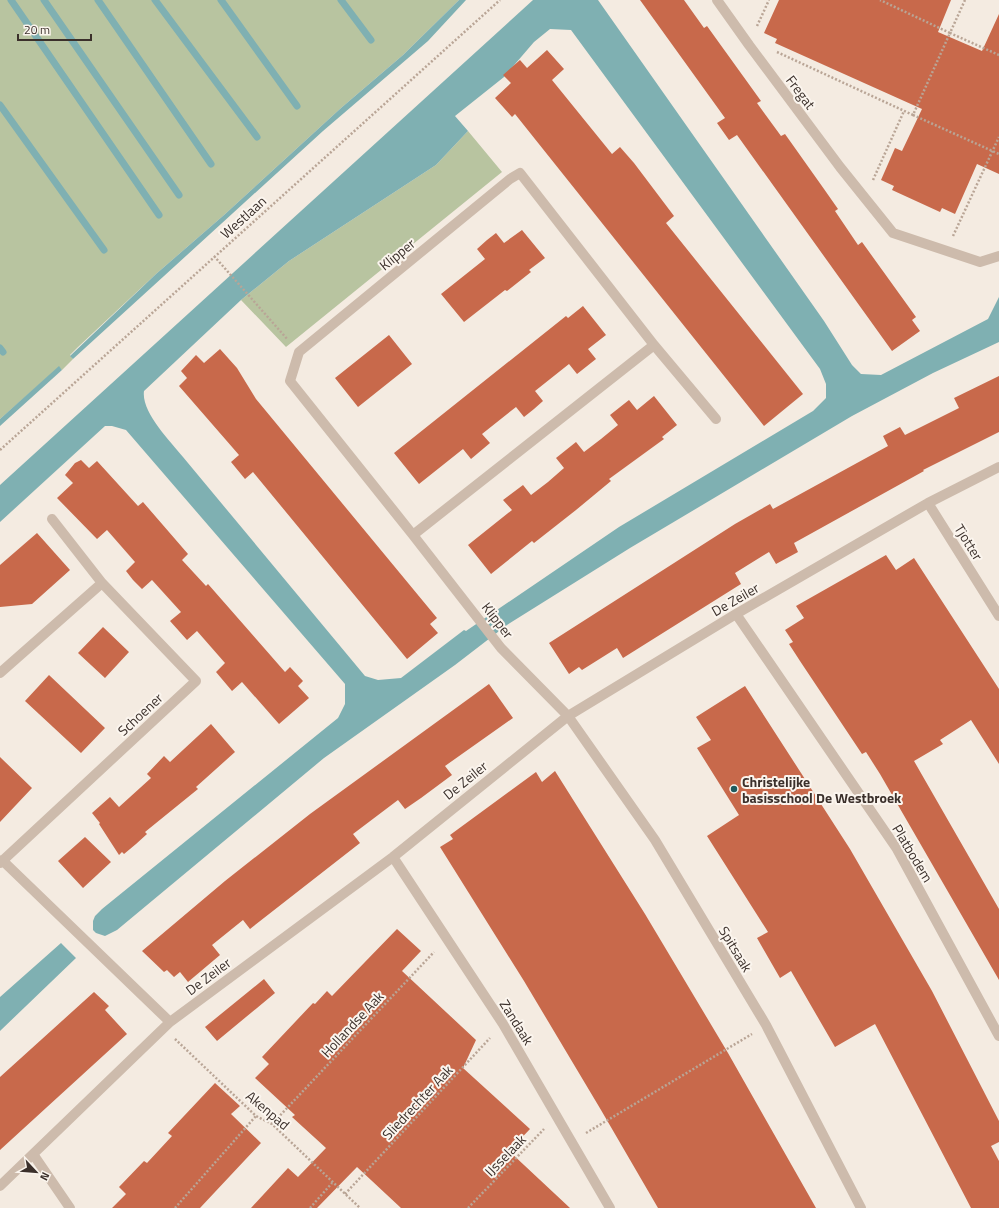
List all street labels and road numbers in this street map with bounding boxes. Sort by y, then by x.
street label: Fregat [781,71,821,114]
street label: Westlaan [215,191,271,243]
street label: Klipper [374,233,420,275]
street label: Tjotter [950,520,988,564]
street label: De Zeiler [707,577,763,621]
street label: Klipper [477,597,519,643]
street label: Schoener [113,687,167,740]
street label: De Zeiler [438,755,492,804]
street label: Platbodem [887,820,939,886]
street label: Spitsaak [714,922,758,976]
street label: De Zeiler [181,952,235,1000]
street label: Hollandse Aak [316,986,388,1062]
street label: Zandaak [495,995,539,1049]
street label: Sliedrechter Aak [377,1060,458,1144]
street label: Akenpad [242,1085,294,1135]
street label: IJsselaak [480,1129,531,1181]

